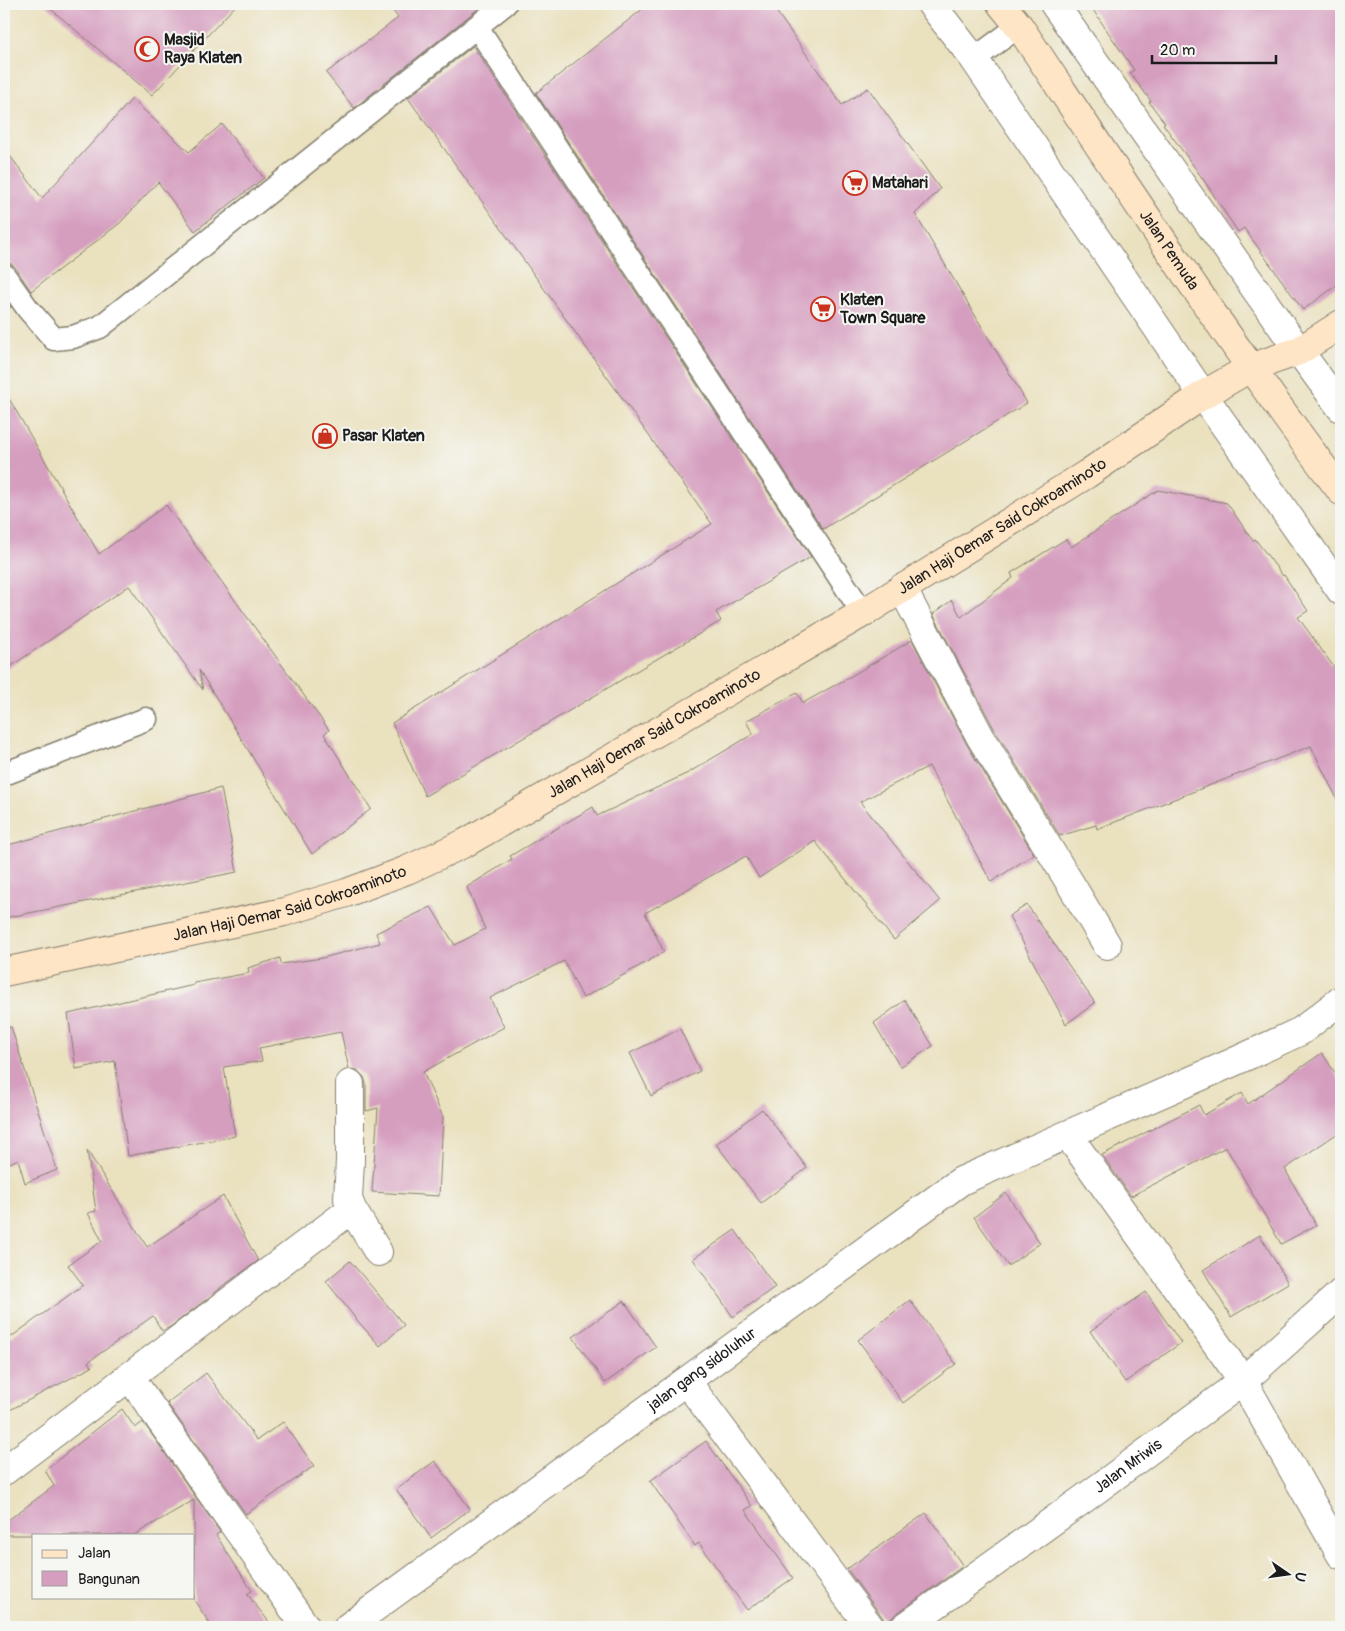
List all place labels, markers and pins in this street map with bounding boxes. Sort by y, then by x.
place label: Masjid Raya Klaten [164,30,242,68]
mosque icon: Masjid Raya Klaten [134,36,160,62]
supermarket icon: Matahari [842,170,868,196]
place label: Matahari [872,173,928,193]
place label: Klaten Town Square [839,290,927,328]
supermarket icon: Klaten Town Square [810,296,836,322]
shop icon: Pasar Klaten [312,423,338,449]
place label: Pasar Klaten [342,426,425,446]

